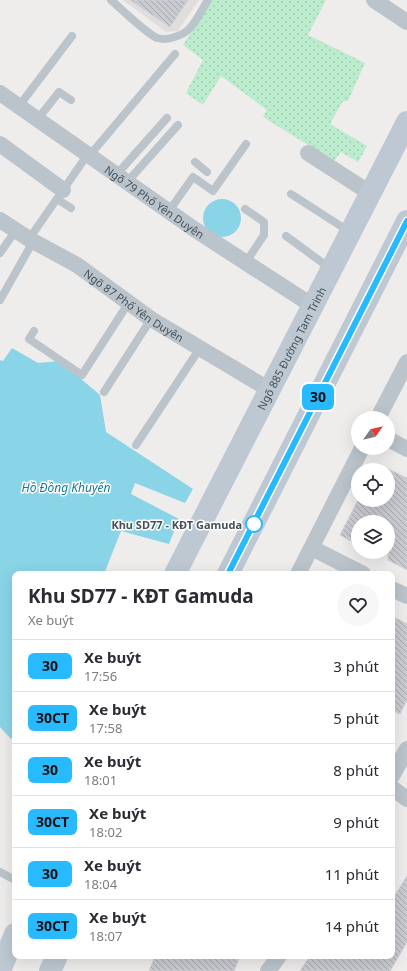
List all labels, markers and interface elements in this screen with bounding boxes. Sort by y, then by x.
street label: Ngõ 79 Phố Yên Duyên [102,161,207,241]
street label: Ngõ 87 Phố Yên Duyên [81,265,187,345]
street label: Ngõ 885 Đường Tam Trinh [253,284,329,412]
line badge: 30 [300,384,336,410]
text: 30 [310,387,326,406]
north arrow [351,411,395,455]
map controls [351,411,395,559]
button: locate [351,463,395,507]
water label: Hồ Đồng Khuyến [22,479,111,496]
marker: Khu SD77 - KĐT Gamuda [245,515,263,533]
button: layers [351,515,395,559]
place label: Khu SD77 - KĐT Gamuda [111,517,242,532]
text: Khu SD77 - KĐT Gamuda [28,583,254,609]
button: heart [337,584,379,626]
text: Xe buýt [28,611,74,629]
text: Xe buýt [84,647,141,667]
text: 30 [42,656,58,675]
text: 3 phút [333,656,379,676]
text: 17:56 [84,667,117,685]
text: Xe buýt [89,699,146,719]
text: 30CT [36,708,69,727]
text: 5 phút [333,708,379,728]
text: 17:58 [89,719,122,737]
text: Xe buýt [84,751,141,771]
text: 30 [42,760,58,779]
text: 8 phút [333,760,379,780]
text: 18:01 [84,771,117,789]
text: Xe buýt [89,803,146,823]
text: 30CT [36,812,69,831]
text: 9 phút [333,812,379,832]
text: 18:02 [89,823,122,841]
text: Xe buýt [84,855,141,875]
text: 30 [42,864,58,883]
text: 11 phút [325,864,379,884]
text: 18:04 [84,875,117,893]
text: Xe buýt [89,907,146,927]
text: 30CT [36,916,69,935]
text: 14 phút [325,916,379,936]
text: 18:07 [89,927,122,945]

